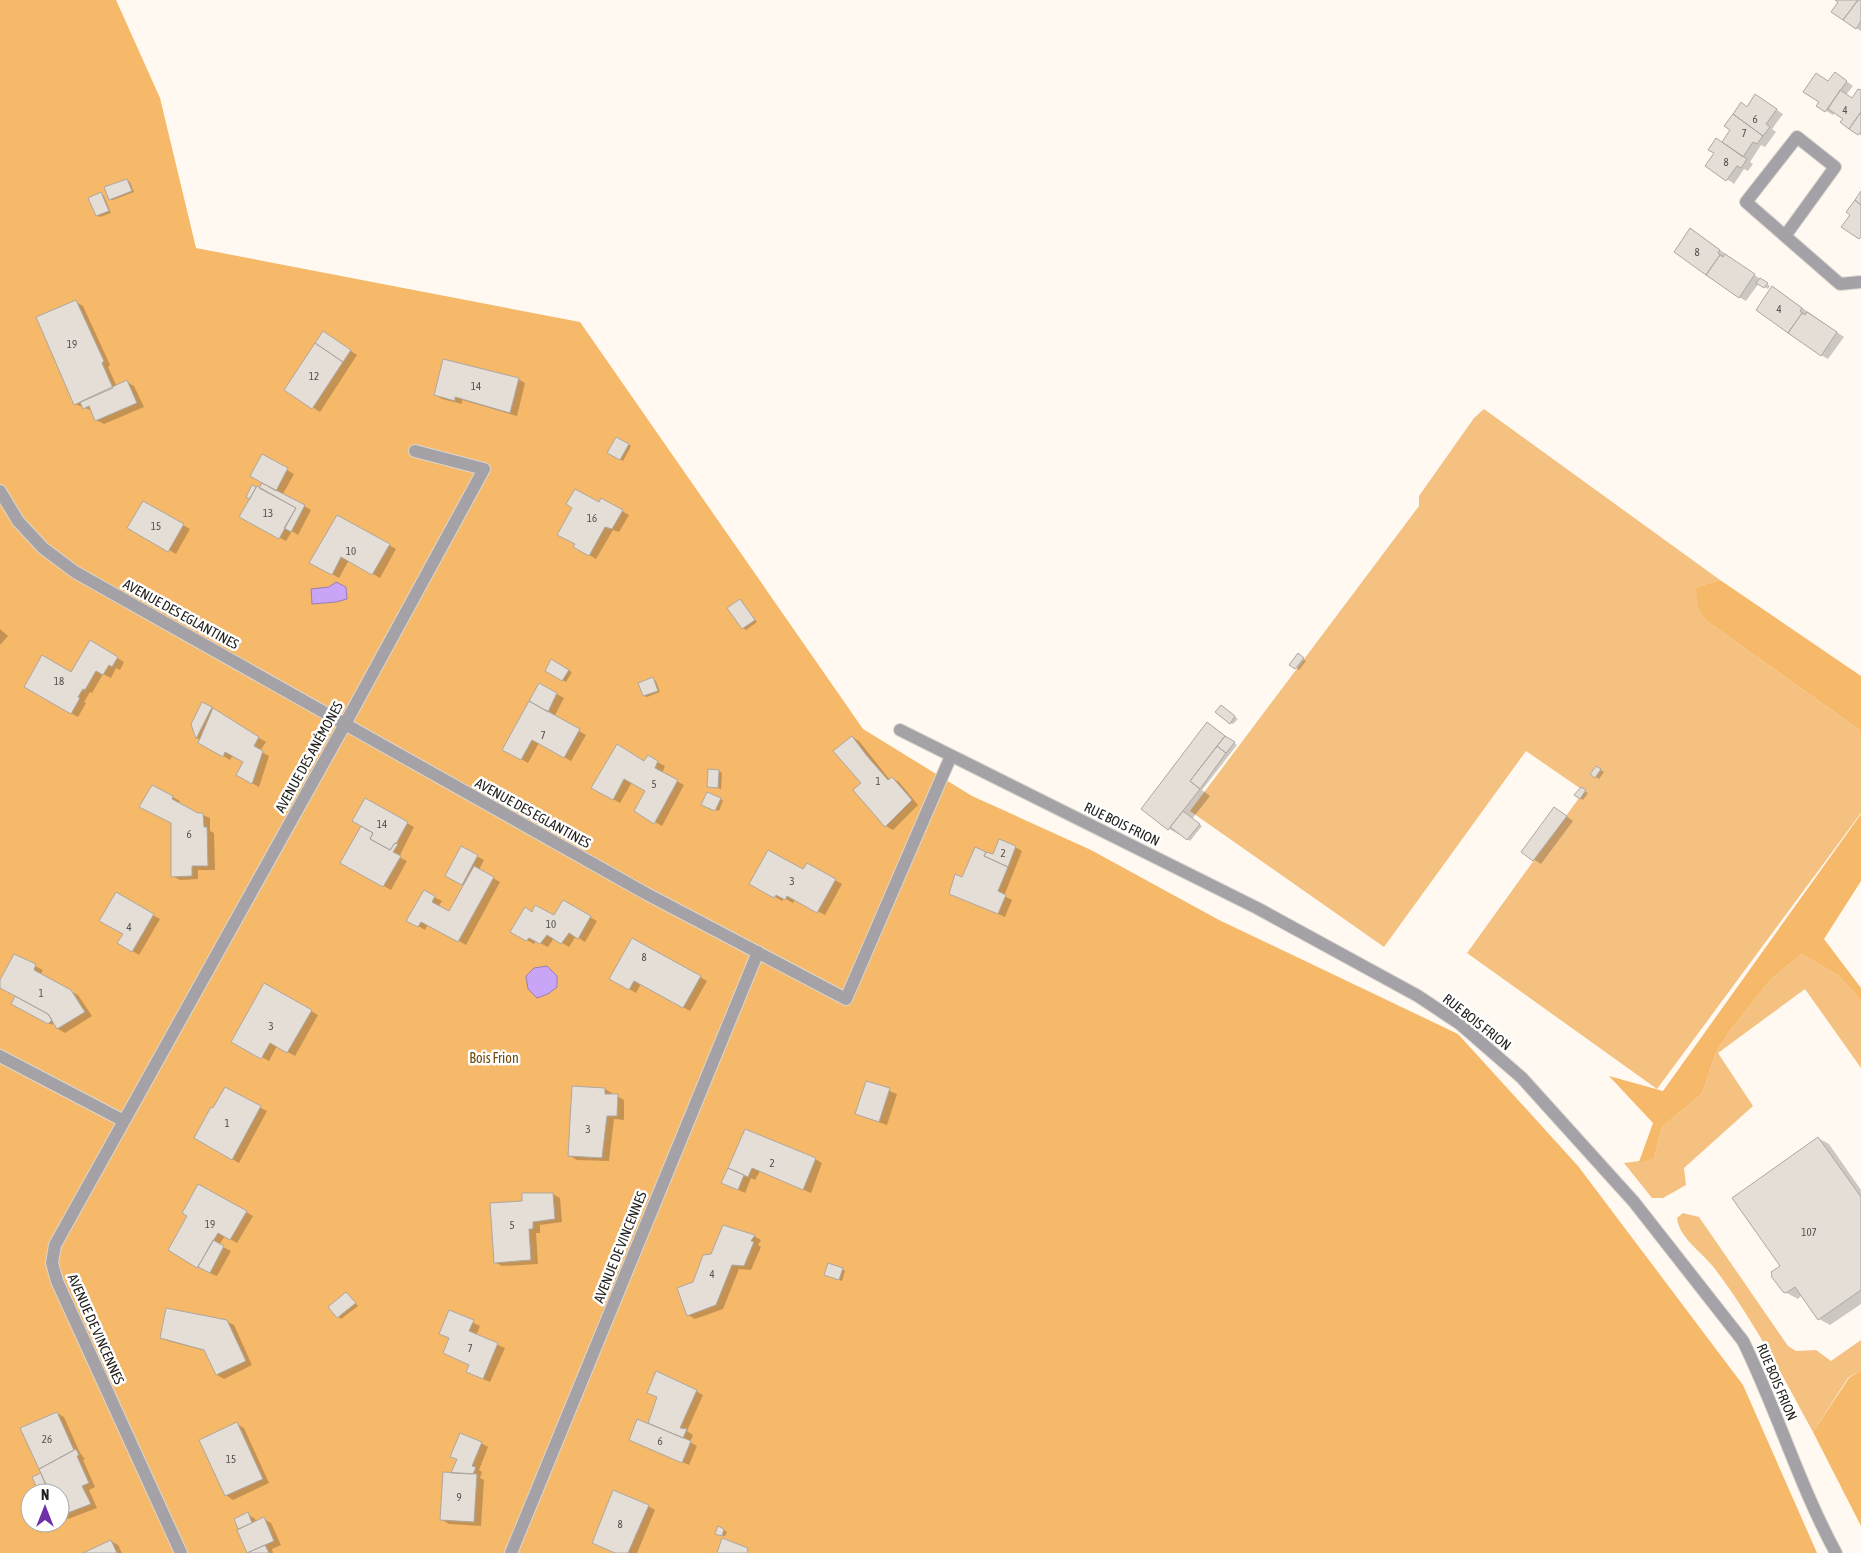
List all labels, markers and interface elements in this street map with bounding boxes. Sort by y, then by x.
house number: 4 [1842,104,1848,116]
house number: 6 [1752,113,1758,125]
house number: 7 [1741,127,1747,139]
house number: 8 [1723,156,1729,168]
house number: 8 [1694,246,1700,258]
house number: 4 [1776,303,1782,315]
house number: 19 [67,338,77,350]
house number: 12 [309,370,319,382]
house number: 14 [471,380,481,392]
house number: 13 [263,507,273,519]
house number: 16 [587,512,597,524]
house number: 15 [151,520,161,532]
house number: 10 [346,545,356,557]
street label: AVENUE DES EGLANTINES [121,576,241,652]
house number: 18 [54,675,64,687]
street label: AVENUE DES ANÉMONES [272,699,346,815]
house number: 7 [540,729,546,741]
street label: AVENUE DES EGLANTINES [473,775,593,851]
house number: 1 [875,775,881,787]
house number: 5 [651,778,657,790]
street label: RUE BOIS FRION [1082,799,1162,849]
house number: 14 [377,818,387,830]
house number: 6 [186,828,192,840]
house number: 2 [1000,847,1006,859]
house number: 3 [789,875,795,887]
house number: 10 [546,918,556,930]
house number: 4 [126,921,132,933]
house number: 8 [641,951,647,963]
house number: 1 [38,987,44,999]
street label: RUE BOIS FRION [1440,990,1514,1054]
house number: 3 [268,1020,274,1032]
park label: Bois Frion [469,1050,519,1066]
house number: 1 [224,1117,230,1129]
house number: 3 [585,1123,591,1135]
house number: 2 [769,1157,775,1169]
street label: AVENUE DE VINCENNES [590,1189,650,1305]
house number: 19 [205,1218,215,1230]
house number: 5 [509,1219,515,1231]
house number: 107 [1801,1226,1817,1238]
house number: 4 [709,1268,715,1280]
street label: AVENUE DE VINCENNES [65,1271,128,1387]
street label: RUE BOIS FRION [1754,1341,1800,1423]
house number: 7 [467,1342,473,1354]
house number: 26 [42,1433,52,1445]
house number: 6 [657,1435,663,1447]
house number: 15 [226,1453,236,1465]
north arrow [20,1483,70,1533]
text: N [41,1487,49,1503]
house number: 9 [456,1491,462,1503]
house number: 8 [617,1518,623,1530]

